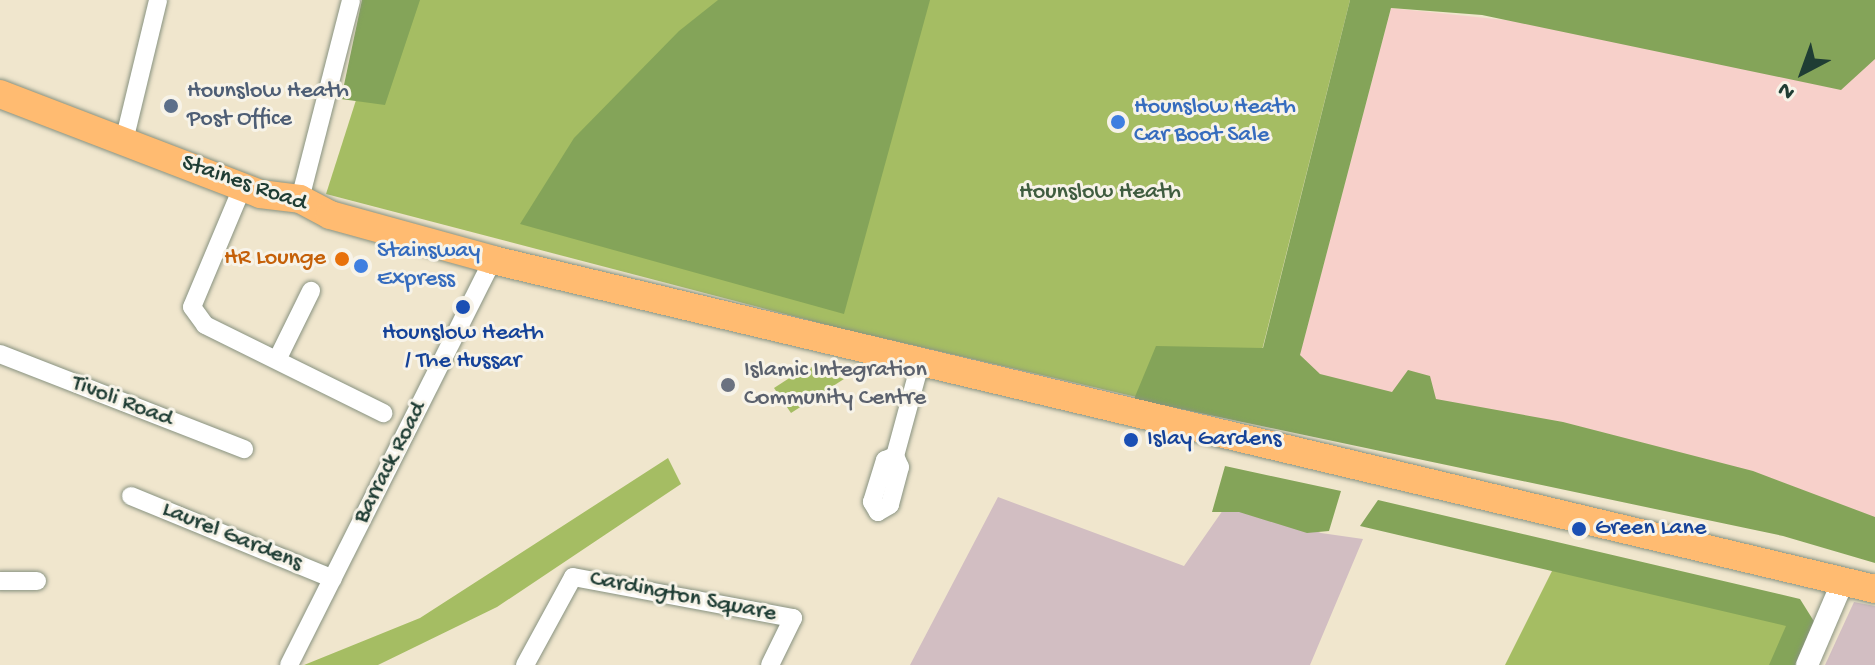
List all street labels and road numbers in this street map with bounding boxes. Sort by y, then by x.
street label: Staines Road [178,149,310,219]
street label: Tivoli Road [67,370,177,434]
street label: Barrack Road [348,397,434,529]
street label: Laurel Gardens [158,496,306,578]
street label: Cardington Square [587,565,779,629]

